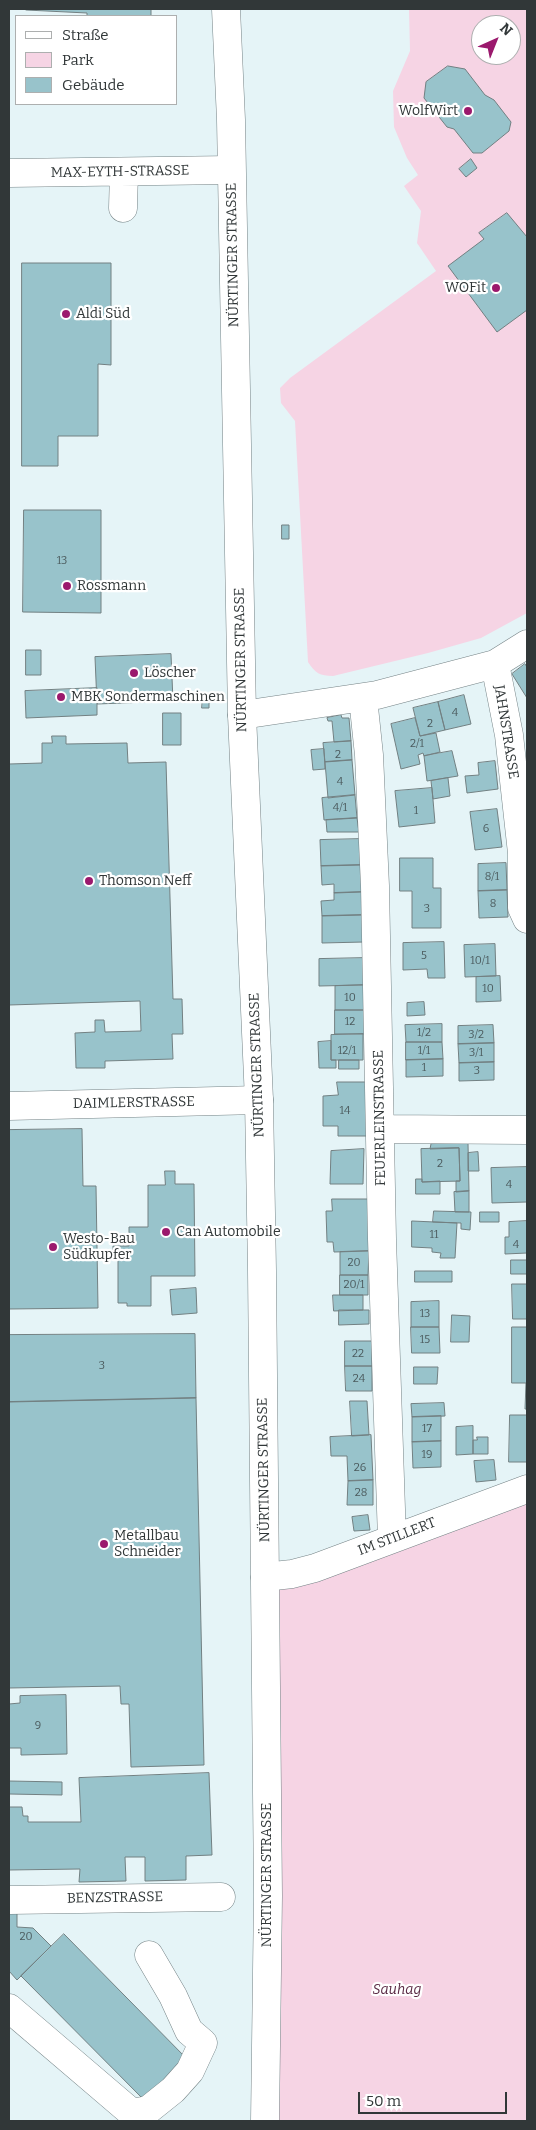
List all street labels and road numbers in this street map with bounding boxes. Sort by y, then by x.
street label: MAX-EYTH-STRASSE [50,162,190,182]
street label: NÜRTINGER STRASSE [223,182,243,328]
street label: NÜRTINGER STRASSE [231,587,251,733]
street label: JAHNSTRASSE [490,684,522,780]
street label: NÜRTINGER STRASSE [246,992,268,1138]
street label: FEUERLEINSTRASSE [370,1050,390,1186]
street label: DAIMLERSTRASSE [73,1094,195,1112]
street label: NÜRTINGER STRASSE [254,1397,274,1543]
street label: IM STILLERT [356,1514,438,1560]
street label: NÜRTINGER STRASSE [259,1803,275,1947]
street label: BENZSTRASSE [67,1889,163,1907]

